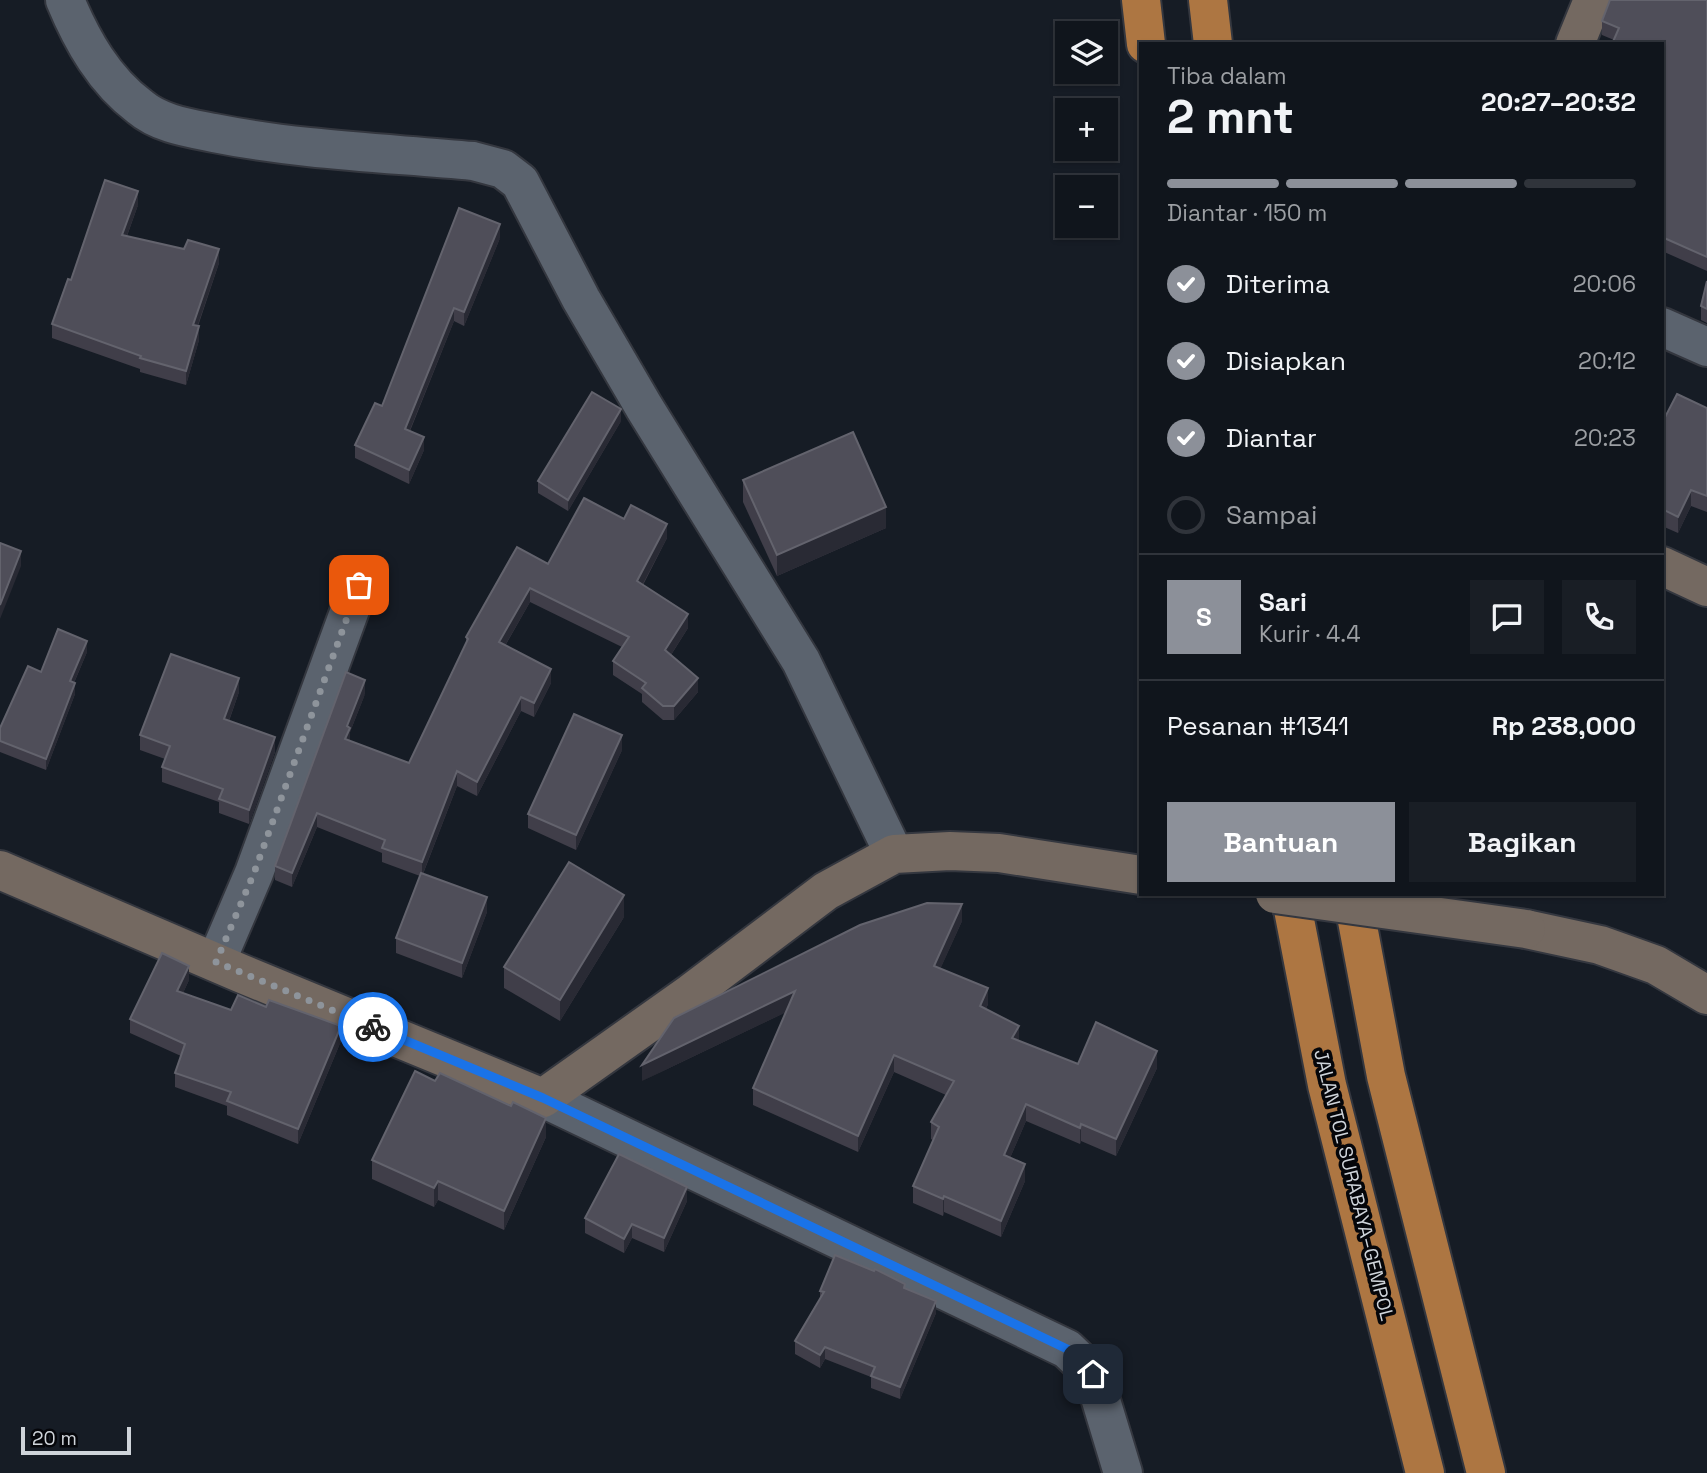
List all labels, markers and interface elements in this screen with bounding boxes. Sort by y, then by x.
map controls [1055,21,1118,238]
button: layers [1055,21,1118,84]
text: Tiba dalam [1167,61,1287,91]
text: 20:27–20:32 [1481,85,1636,119]
text: 2 mnt [1167,88,1294,146]
button: + [1055,98,1118,161]
button: − [1055,175,1118,238]
text: Diantar · 150 m [1167,198,1327,228]
icon: check [1167,265,1205,303]
text: Diterima [1226,267,1330,301]
text: 20:06 [1573,269,1636,299]
icon: check [1167,342,1205,380]
text: Disiapkan [1226,344,1346,378]
text: 20:12 [1578,346,1636,376]
icon: check [1167,419,1205,457]
text: Diantar [1226,421,1317,455]
text: 20:23 [1574,423,1636,453]
text: Sampai [1226,498,1317,532]
pin [329,555,389,615]
icon: bag [340,566,378,604]
button: chat [1470,580,1544,654]
button: phone [1562,580,1636,654]
text: Sari [1259,585,1307,619]
text: S [1196,600,1212,634]
text: Kurir · 4.4 [1259,619,1361,649]
text: Pesanan #1341 [1167,709,1349,743]
text: Rp 238,000 [1492,709,1636,743]
button: Bantuan [1167,802,1395,882]
button: Bagikan [1409,802,1636,882]
courier [338,992,408,1062]
icon: bike [354,1008,392,1046]
street label: JALAN TOL SURABAYA–GEMPOL [1308,1047,1400,1323]
pin [1063,1344,1123,1404]
icon: home [1074,1355,1112,1393]
scale bar [21,1424,131,1456]
text: 20 m [32,1426,77,1451]

